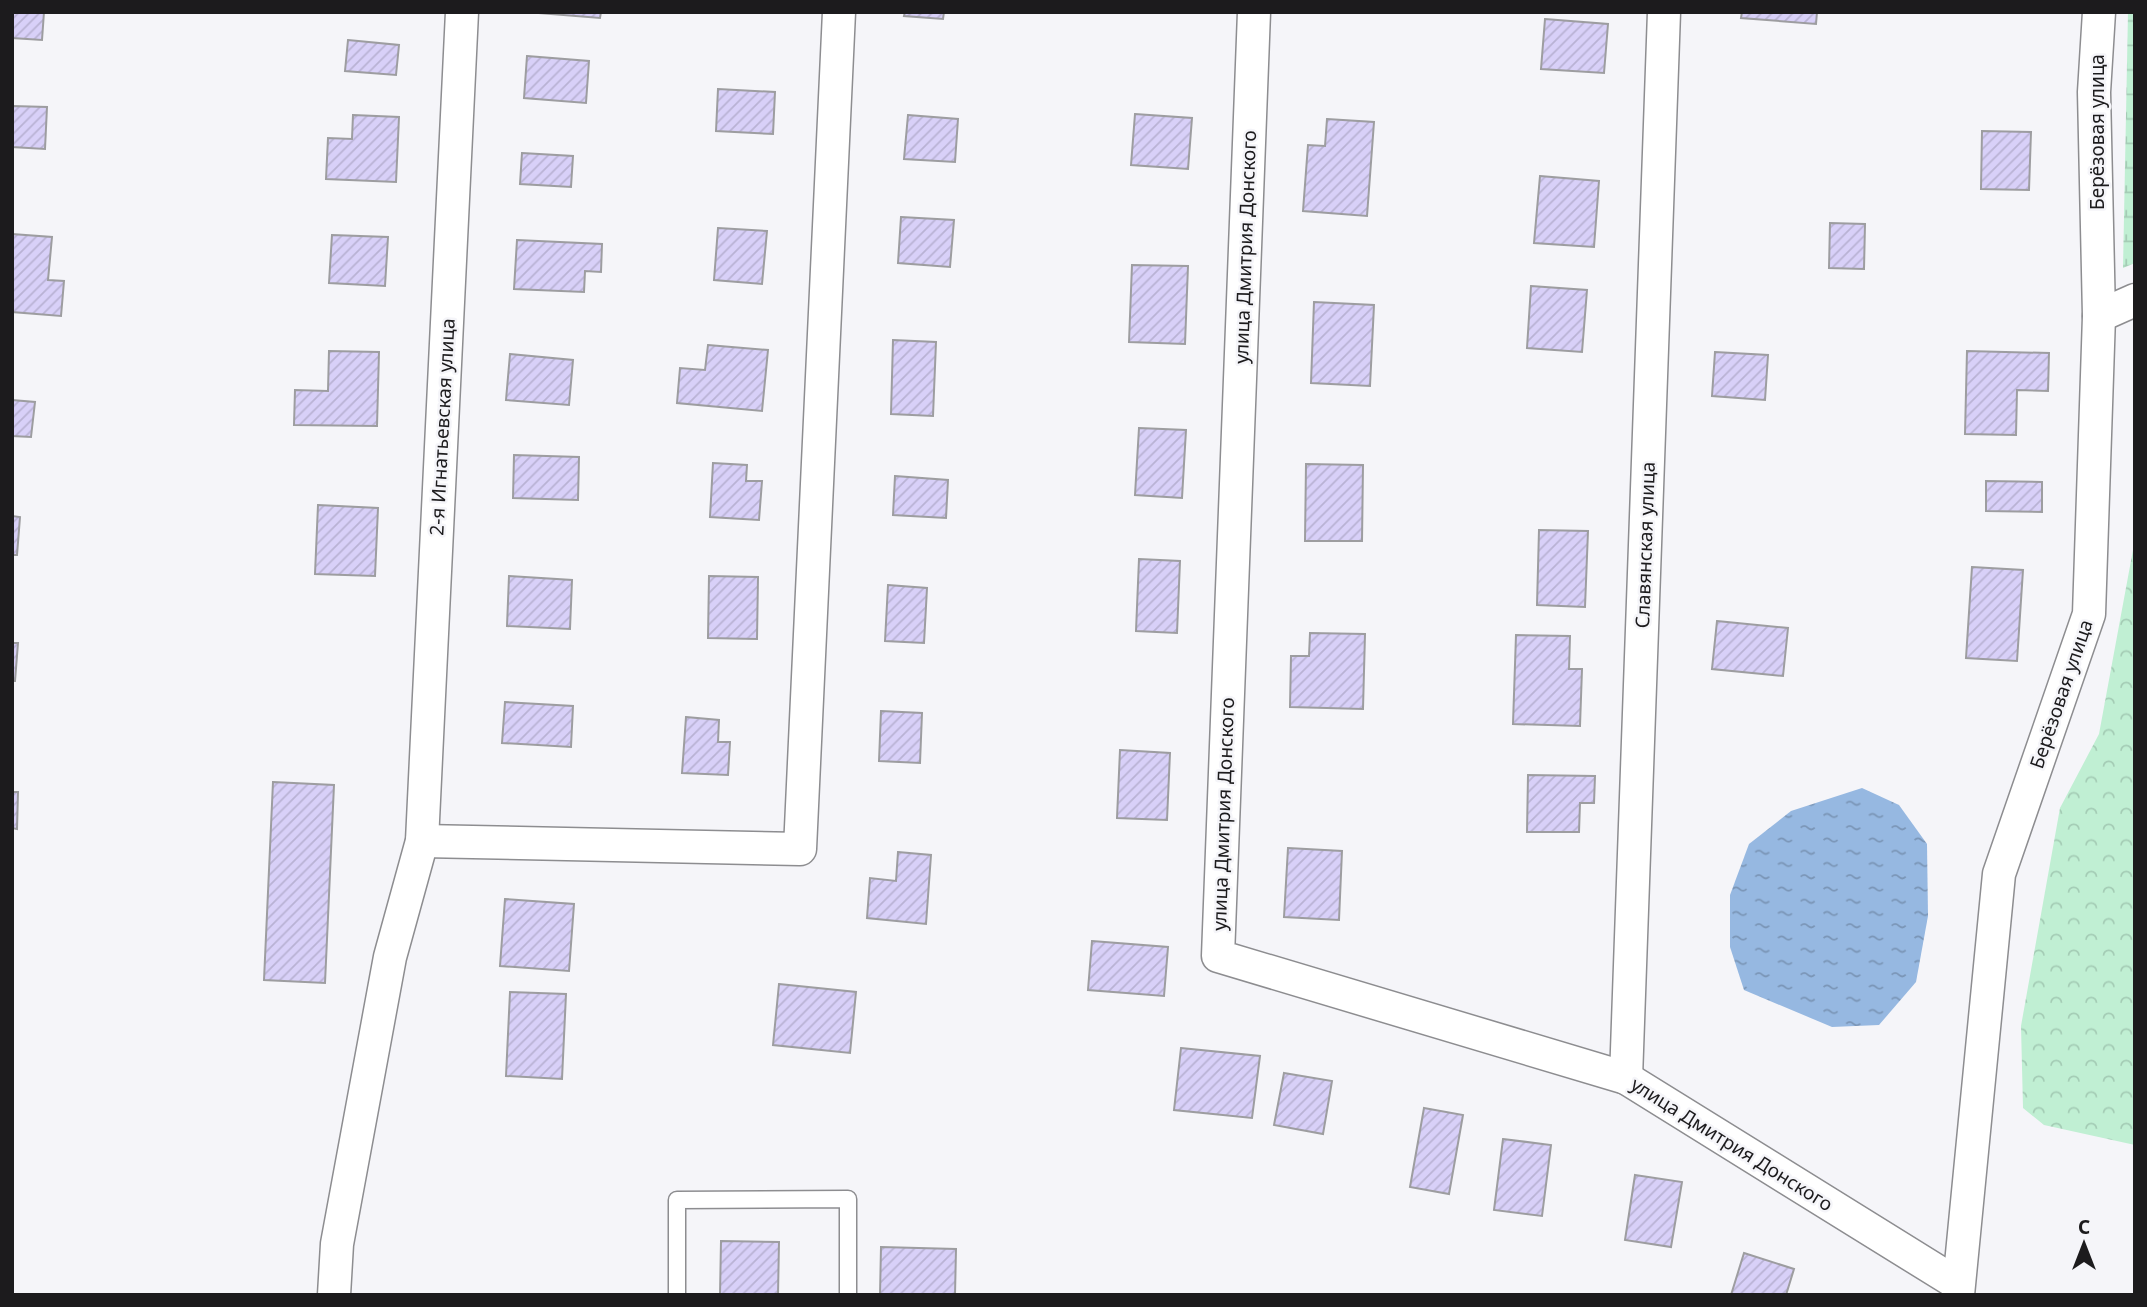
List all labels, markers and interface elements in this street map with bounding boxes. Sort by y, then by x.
street label: Берёзовая улица [2084,54,2110,210]
street label: улица Дмитрия Донского [1228,130,1262,364]
street label: 2-я Игнатьевская улица [423,318,461,536]
street label: Славянская улица [1629,461,1661,629]
street label: Берёзовая улица [2023,616,2099,772]
street label: улица Дмитрия Донского [1206,697,1240,931]
street label: улица Дмитрия Донского [1626,1071,1838,1217]
north arrow [2049,1209,2119,1279]
text: С [2078,1214,2090,1240]

